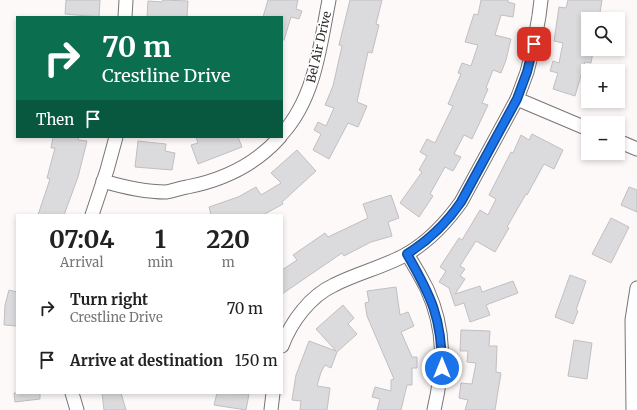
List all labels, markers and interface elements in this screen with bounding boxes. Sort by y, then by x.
street label: Bel Air Drive [303,10,334,84]
map controls [581,12,625,160]
button: search [581,12,625,56]
pin [517,27,551,61]
text: 70 m [102,29,171,65]
icon: right [36,32,88,84]
icon: arrive [523,33,545,55]
text: Crestline Drive [102,64,230,87]
button: + [581,64,625,108]
icon: arrive [82,108,104,130]
text: Then [36,110,74,129]
button: − [581,116,625,160]
text: 07:04 [49,224,114,255]
text: 1 [155,224,166,255]
text: 220 [206,224,250,255]
text: Arrival [60,254,103,271]
text: min [148,254,173,271]
text: m [222,254,235,271]
text: Turn right [70,290,148,309]
icon: right [36,297,58,319]
text: 70 m [227,299,263,318]
text: Crestline Drive [70,309,163,326]
position arrow [421,347,463,389]
icon: arrive [36,349,58,371]
text: Arrive at destination [70,351,223,370]
text: 150 m [235,351,278,370]

